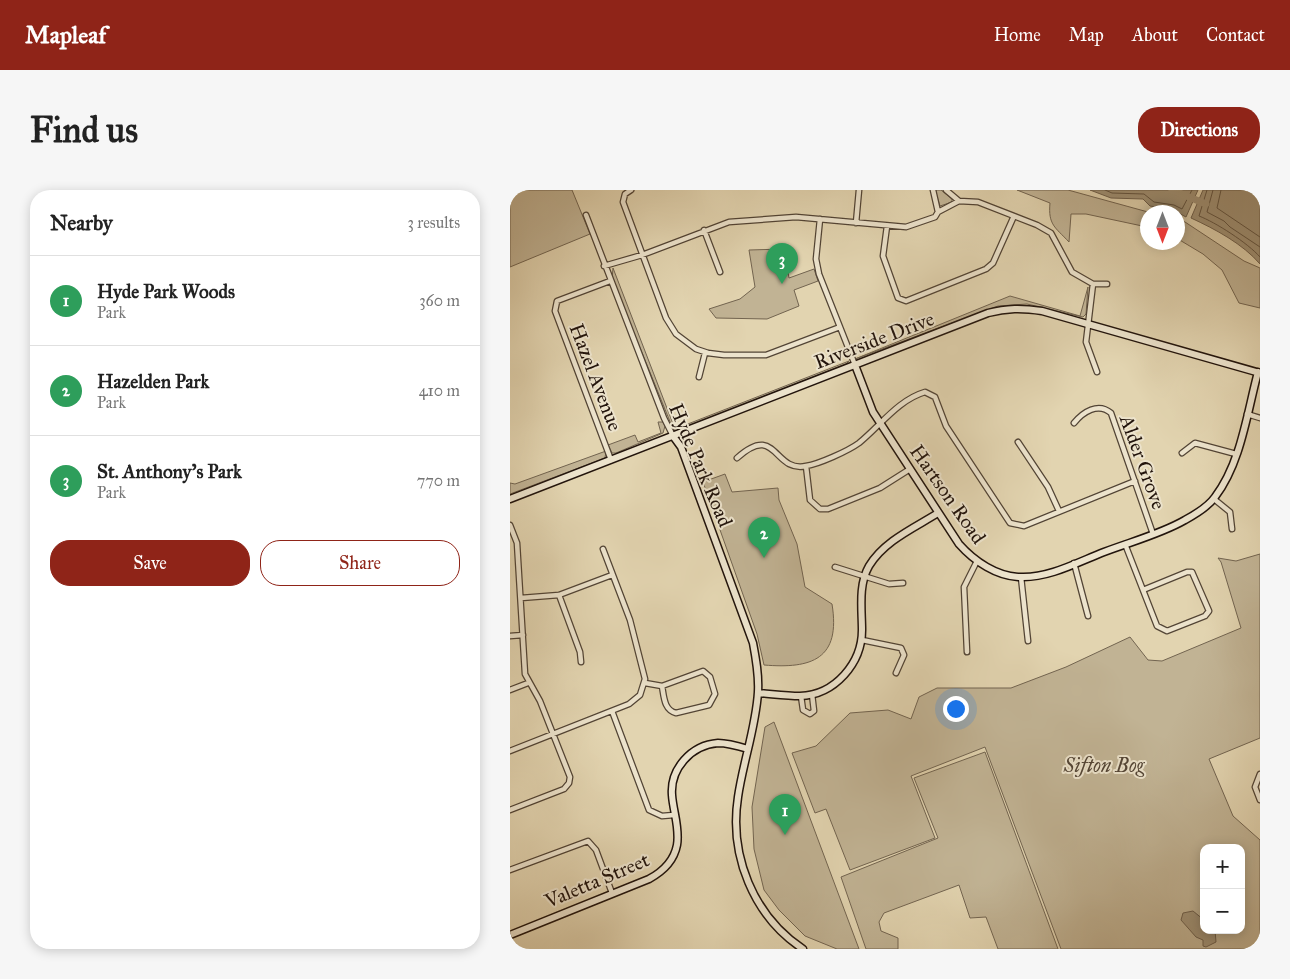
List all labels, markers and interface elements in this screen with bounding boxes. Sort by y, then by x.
text: Mapleaf [25,20,106,50]
text: Home [994,24,1041,46]
text: Map [1069,24,1104,46]
text: About [1132,24,1178,46]
text: Contact [1206,24,1265,46]
button: Directions [1138,107,1260,153]
text: Find us [30,109,138,152]
north arrow [1140,205,1185,250]
text: Nearby [50,210,113,236]
text: 3 results [407,213,460,232]
pin: 3 [766,243,798,284]
text: Hyde Park Woods [97,280,235,303]
text: 1 [63,291,69,310]
text: 360 m [419,291,460,310]
text: Park [97,303,126,322]
street label: Riverside Drive [811,306,937,374]
street label: Hazel Avenue [565,320,627,434]
text: Hazelden Park [97,370,209,393]
text: 2 [62,381,70,400]
text: 410 m [419,381,460,400]
text: Park [97,393,126,412]
street label: Hyde Park Road [664,400,738,530]
street label: Alder Grove [1114,411,1171,513]
street label: Hartson Road [905,440,991,548]
text: St. Anthony's Park [97,460,242,483]
text: 3 [63,471,69,490]
text: 770 m [417,471,460,490]
text: Park [97,483,126,502]
pin: 2 [748,517,780,558]
button: Save [50,540,250,586]
button: Share [260,540,460,586]
your location [943,696,969,722]
park label: Sifton Bog [1063,753,1146,777]
pin: 1 [769,794,801,835]
map controls [1200,844,1245,934]
button: + [1200,844,1245,889]
street label: Valetta Street [540,847,653,913]
button: − [1200,889,1245,934]

